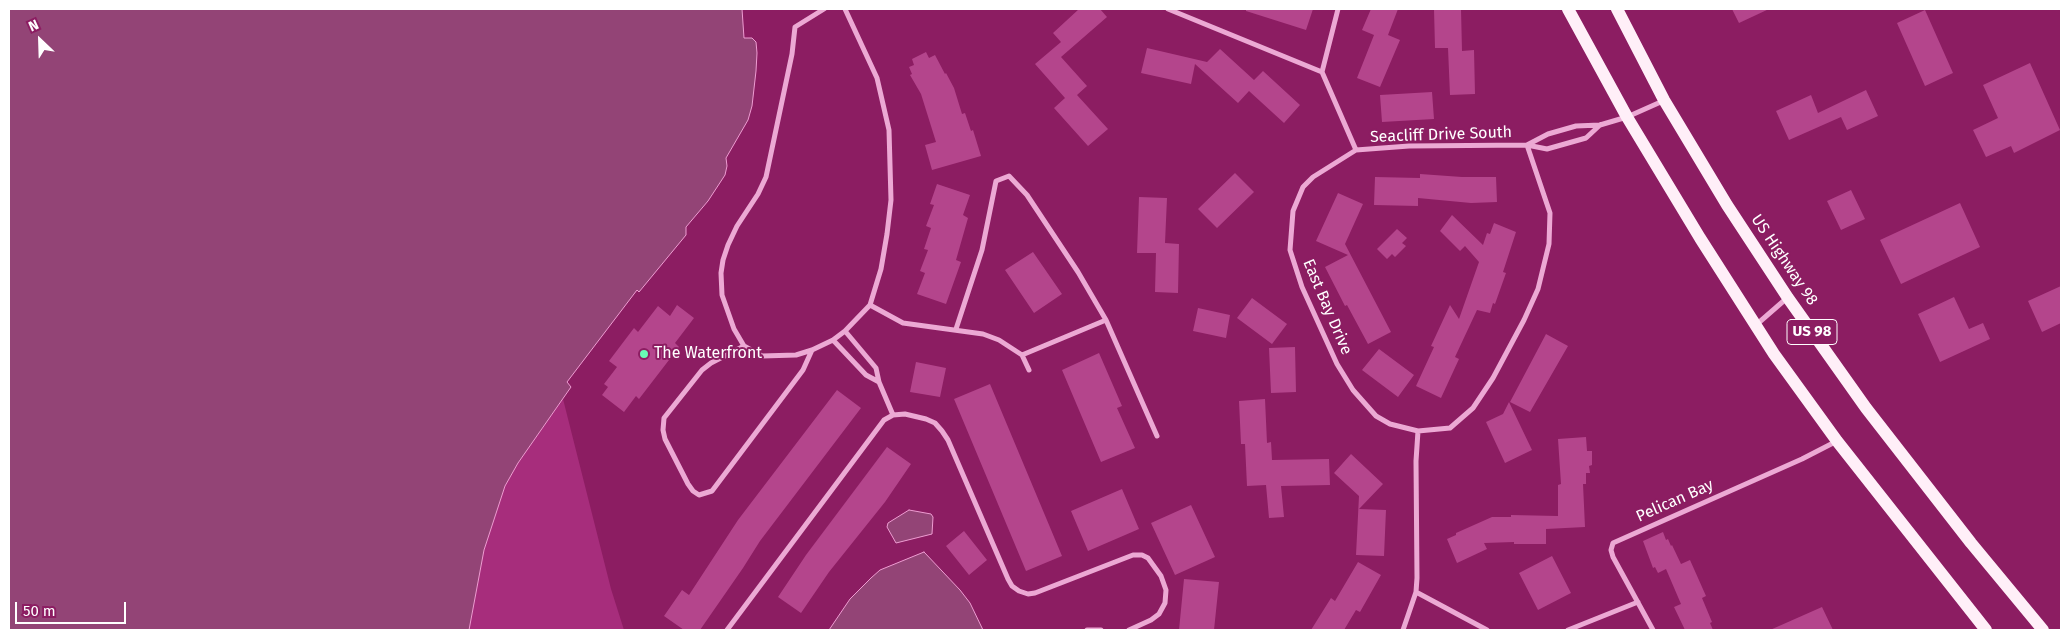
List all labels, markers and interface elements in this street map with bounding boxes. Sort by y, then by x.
north arrow [15,15,65,65]
text: N [26,16,41,35]
street label: Seacliff Drive South [1370,123,1512,147]
street label: US Highway 98 [1747,211,1821,309]
street label: East Bay Drive [1298,256,1356,358]
road number: US 98 [1787,320,1837,344]
place label: The Waterfront [654,344,762,364]
marker: The Waterfront [638,348,650,360]
street label: Pelican Bay [1633,475,1717,527]
scale bar [18,592,129,624]
text: 50 m [23,602,56,620]

